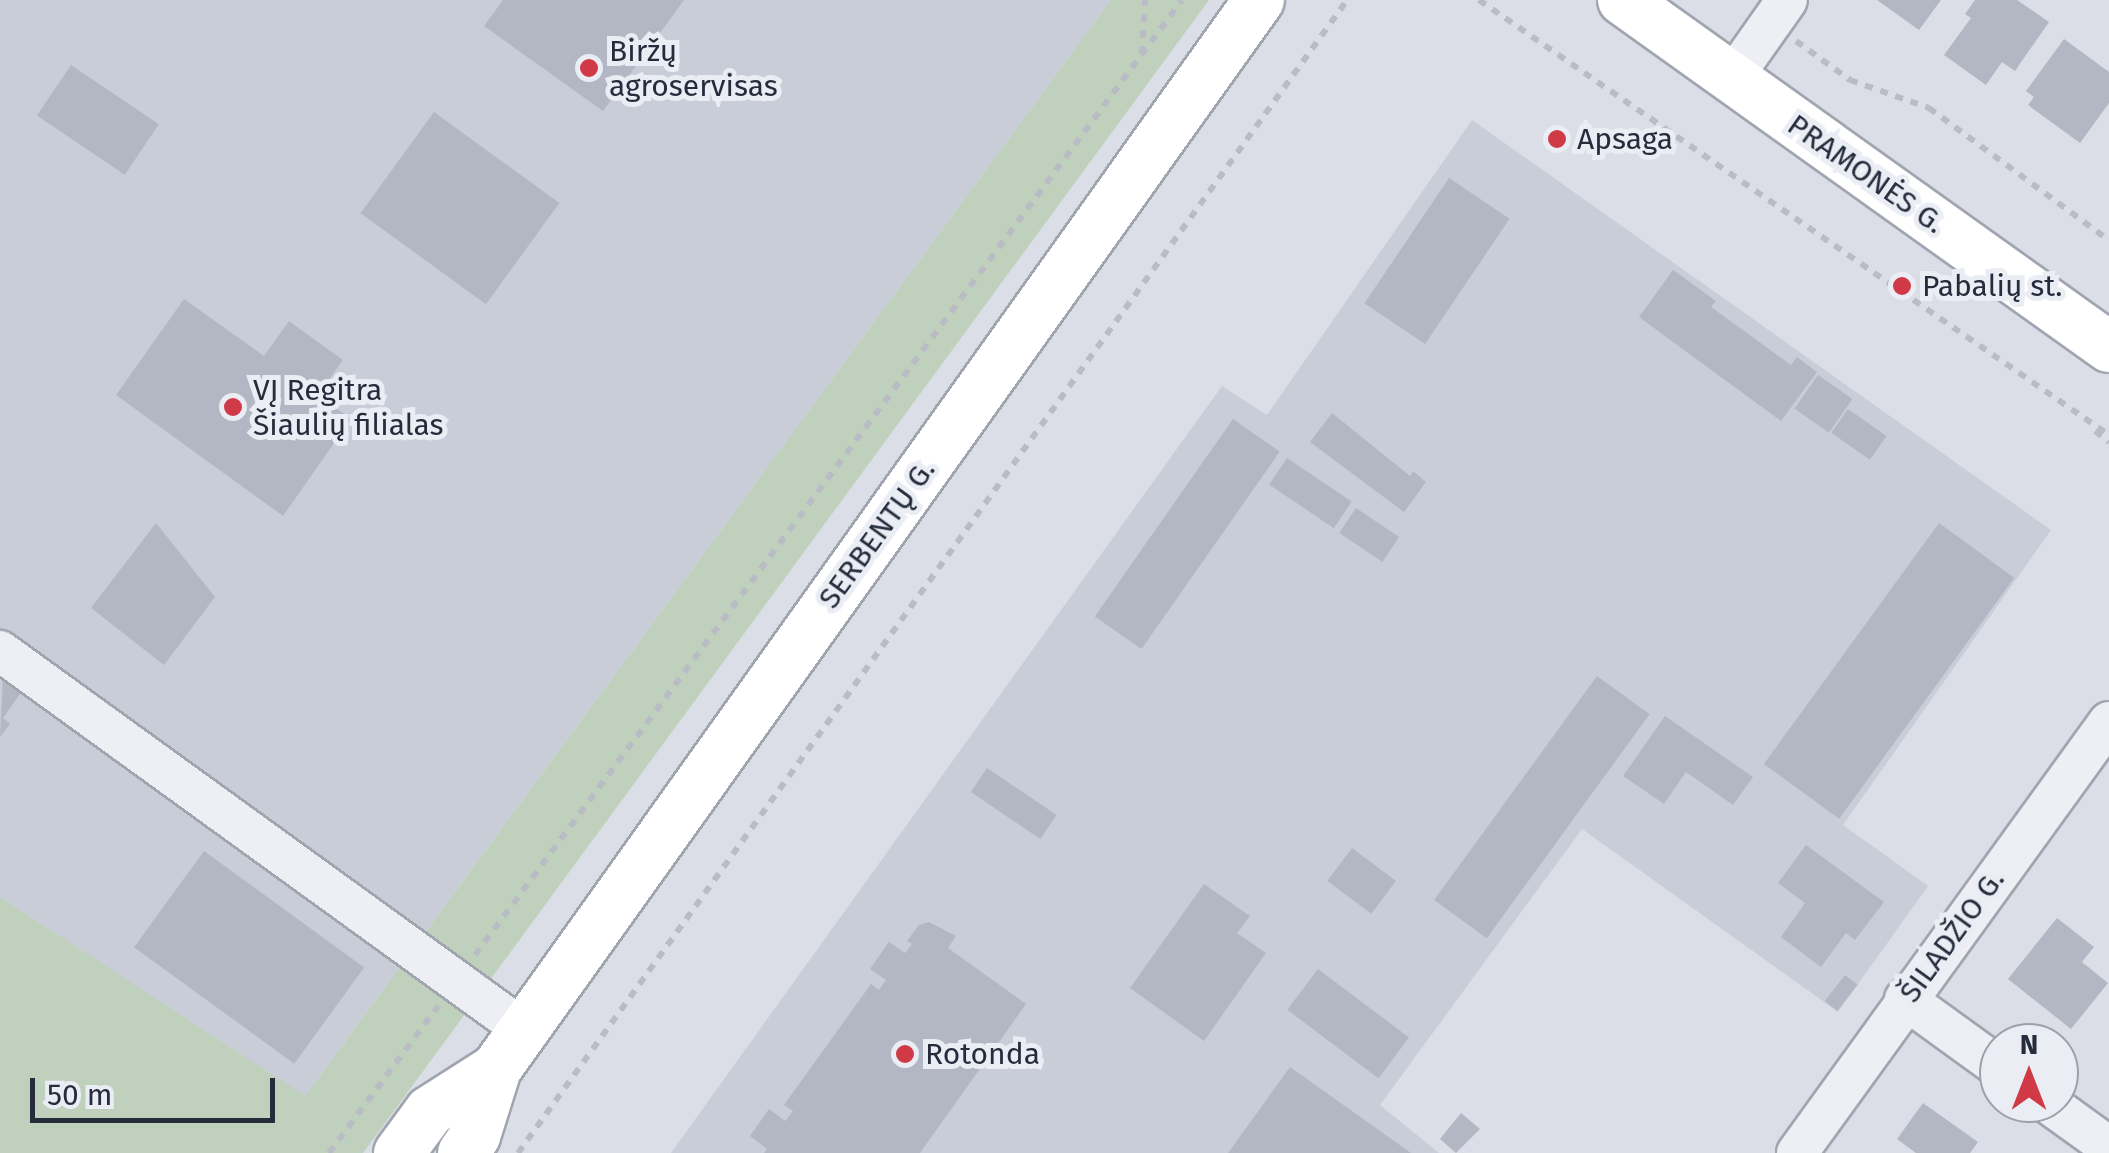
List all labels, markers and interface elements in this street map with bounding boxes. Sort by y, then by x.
place label: Biržų agroservisas [609,33,778,104]
marker: Biržų agroservisas [578,57,600,79]
street label: PRAMONĖS G. [1781,107,1951,241]
place label: Apsaga [1577,121,1673,157]
marker: Apsaga [1546,128,1568,150]
place label: Pabalių st. [1922,268,2062,304]
marker: Pabalių st. [1891,275,1913,297]
place label: VĮ Regitra Šiaulių filialas [253,372,443,442]
marker: VĮ Regitra Šiaulių filialas [222,396,244,418]
street label: SERBENTŲ G. [811,453,943,615]
street label: ŠILADŽIO G. [1892,863,2012,1009]
north arrow [1979,1023,2079,1123]
text: N [2020,1028,2038,1061]
place label: Rotonda [925,1036,1040,1072]
marker: Rotonda [894,1043,916,1065]
scale bar [35,1058,280,1120]
text: 50 m [47,1077,112,1113]

